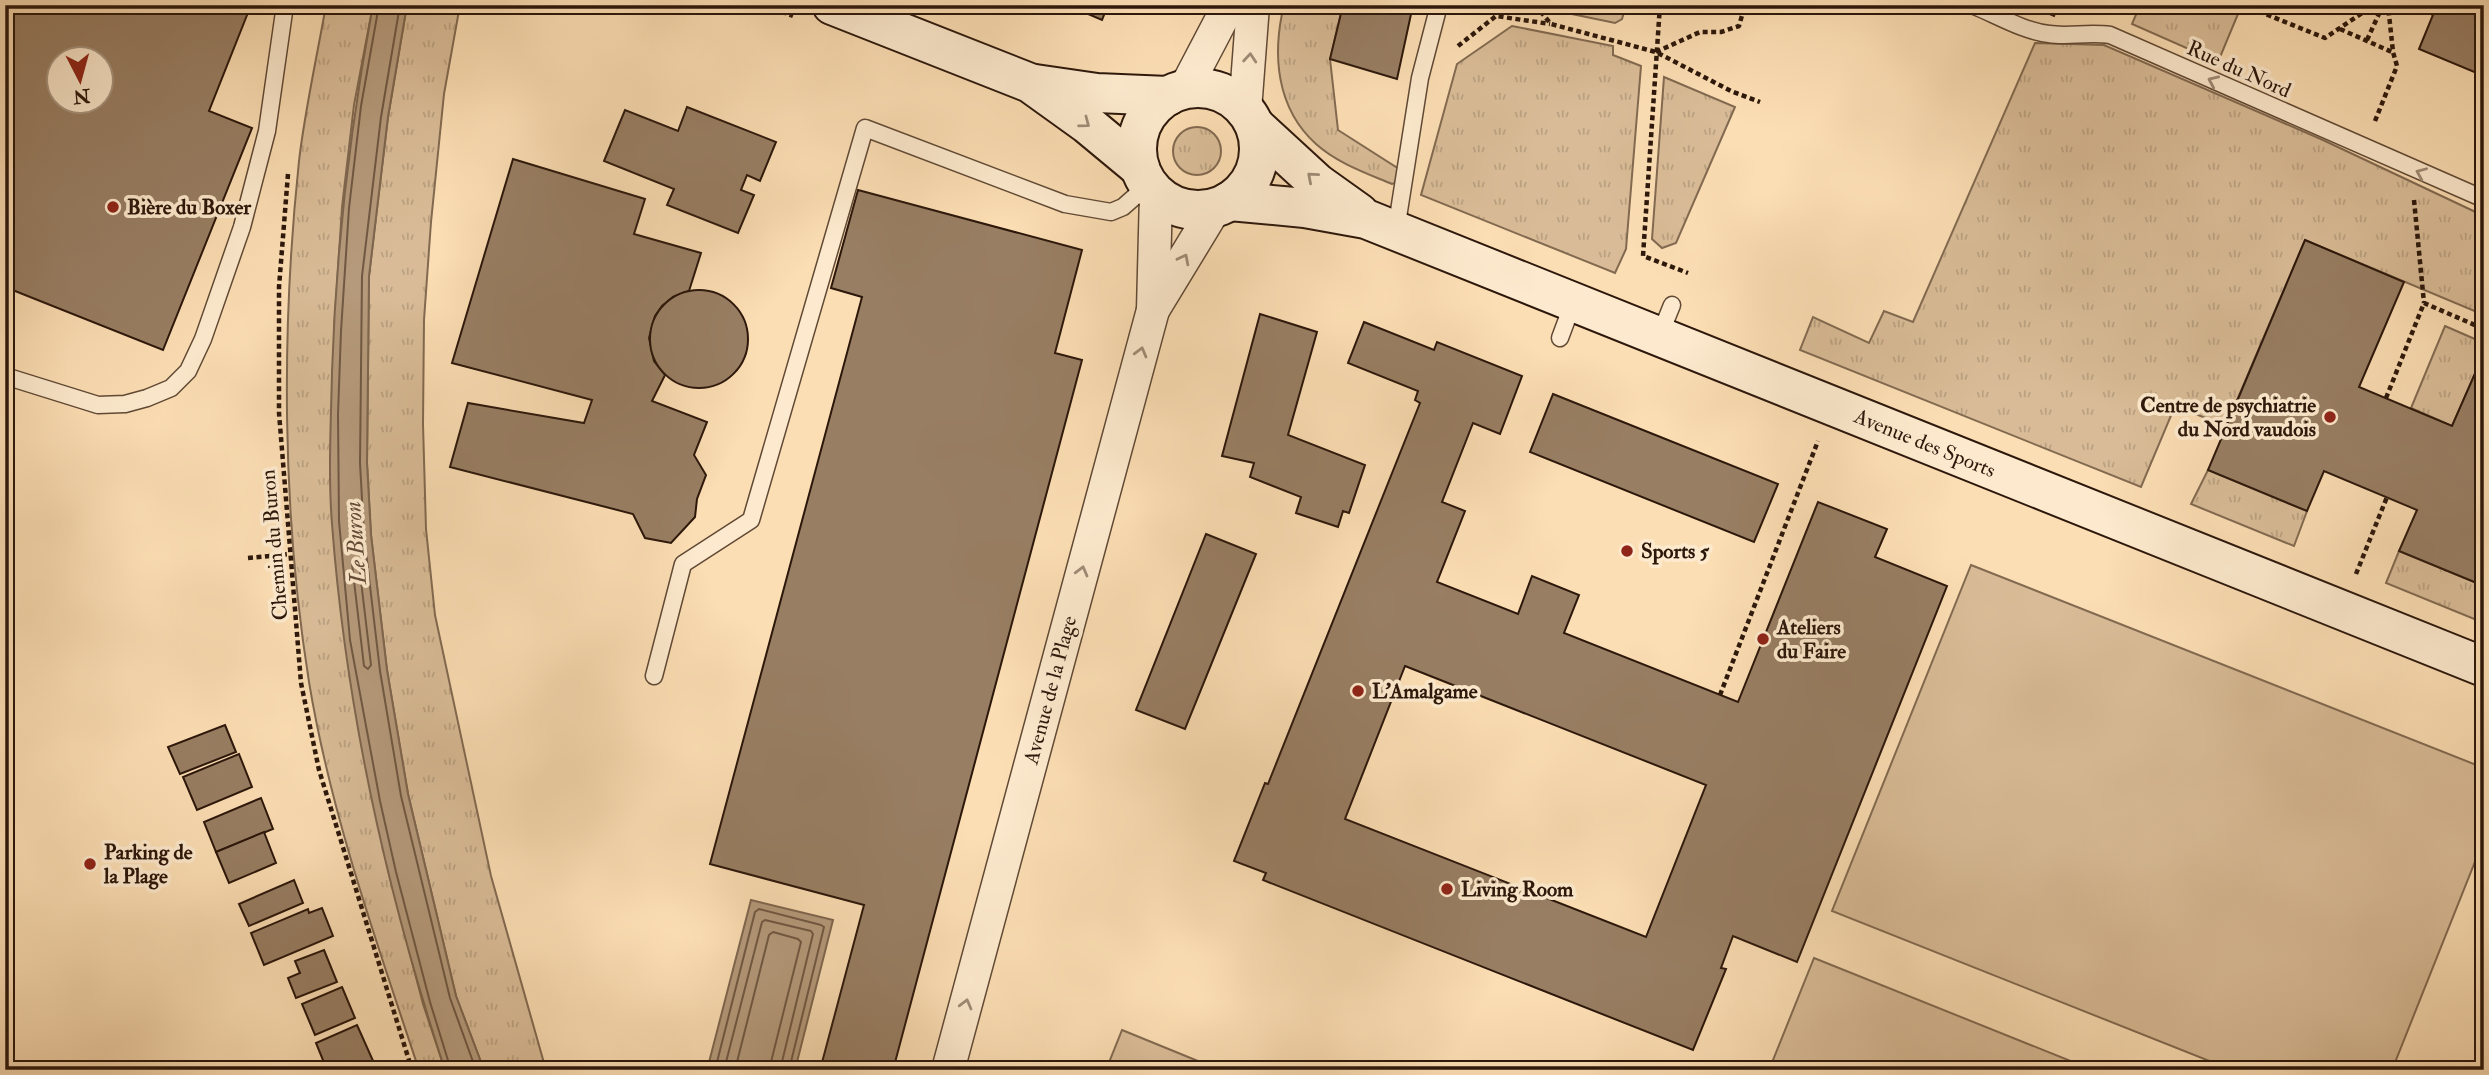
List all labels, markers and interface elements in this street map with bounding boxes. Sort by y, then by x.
street label: Rue du Nord [2183,35,2296,105]
north arrow [46,46,116,116]
one-way arrow [1242,52,1257,63]
one-way arrow [2208,75,2220,89]
text: N [71,83,92,109]
one-way arrow [1077,115,1090,128]
one-way arrow [2416,167,2428,181]
one-way arrow [1307,173,1320,185]
place label: Bière du Boxer [127,194,252,221]
marker: Bière du Boxer [105,199,121,215]
one-way arrow [1176,254,1190,266]
one-way arrow [1133,346,1148,358]
place label: Centre de psychiatrie du Nord vaudois [2140,392,2316,443]
street label: Avenue des Sports [1849,402,1999,484]
marker: Centre de psychiatrie du Nord vaudois [2322,409,2338,425]
street label: Chemin du Buron [254,468,295,621]
water label: Le Buron [338,500,373,586]
place label: Sports 5 [1641,538,1710,565]
marker: Sports 5 [1619,543,1635,559]
one-way arrow [1074,565,1088,577]
street label: Avenue de la Plage [1017,613,1083,768]
place label: Ateliers du Faire [1776,614,1846,665]
marker: Ateliers du Faire [1755,631,1771,647]
place label: L'Amalgame [1372,678,1478,705]
marker: L'Amalgame [1350,683,1366,699]
place label: Parking de la Plage [103,839,193,890]
marker: Parking de la Plage [82,856,98,872]
place label: Living Room [1461,876,1574,903]
marker: Living Room [1439,881,1455,897]
one-way arrow [958,998,972,1010]

